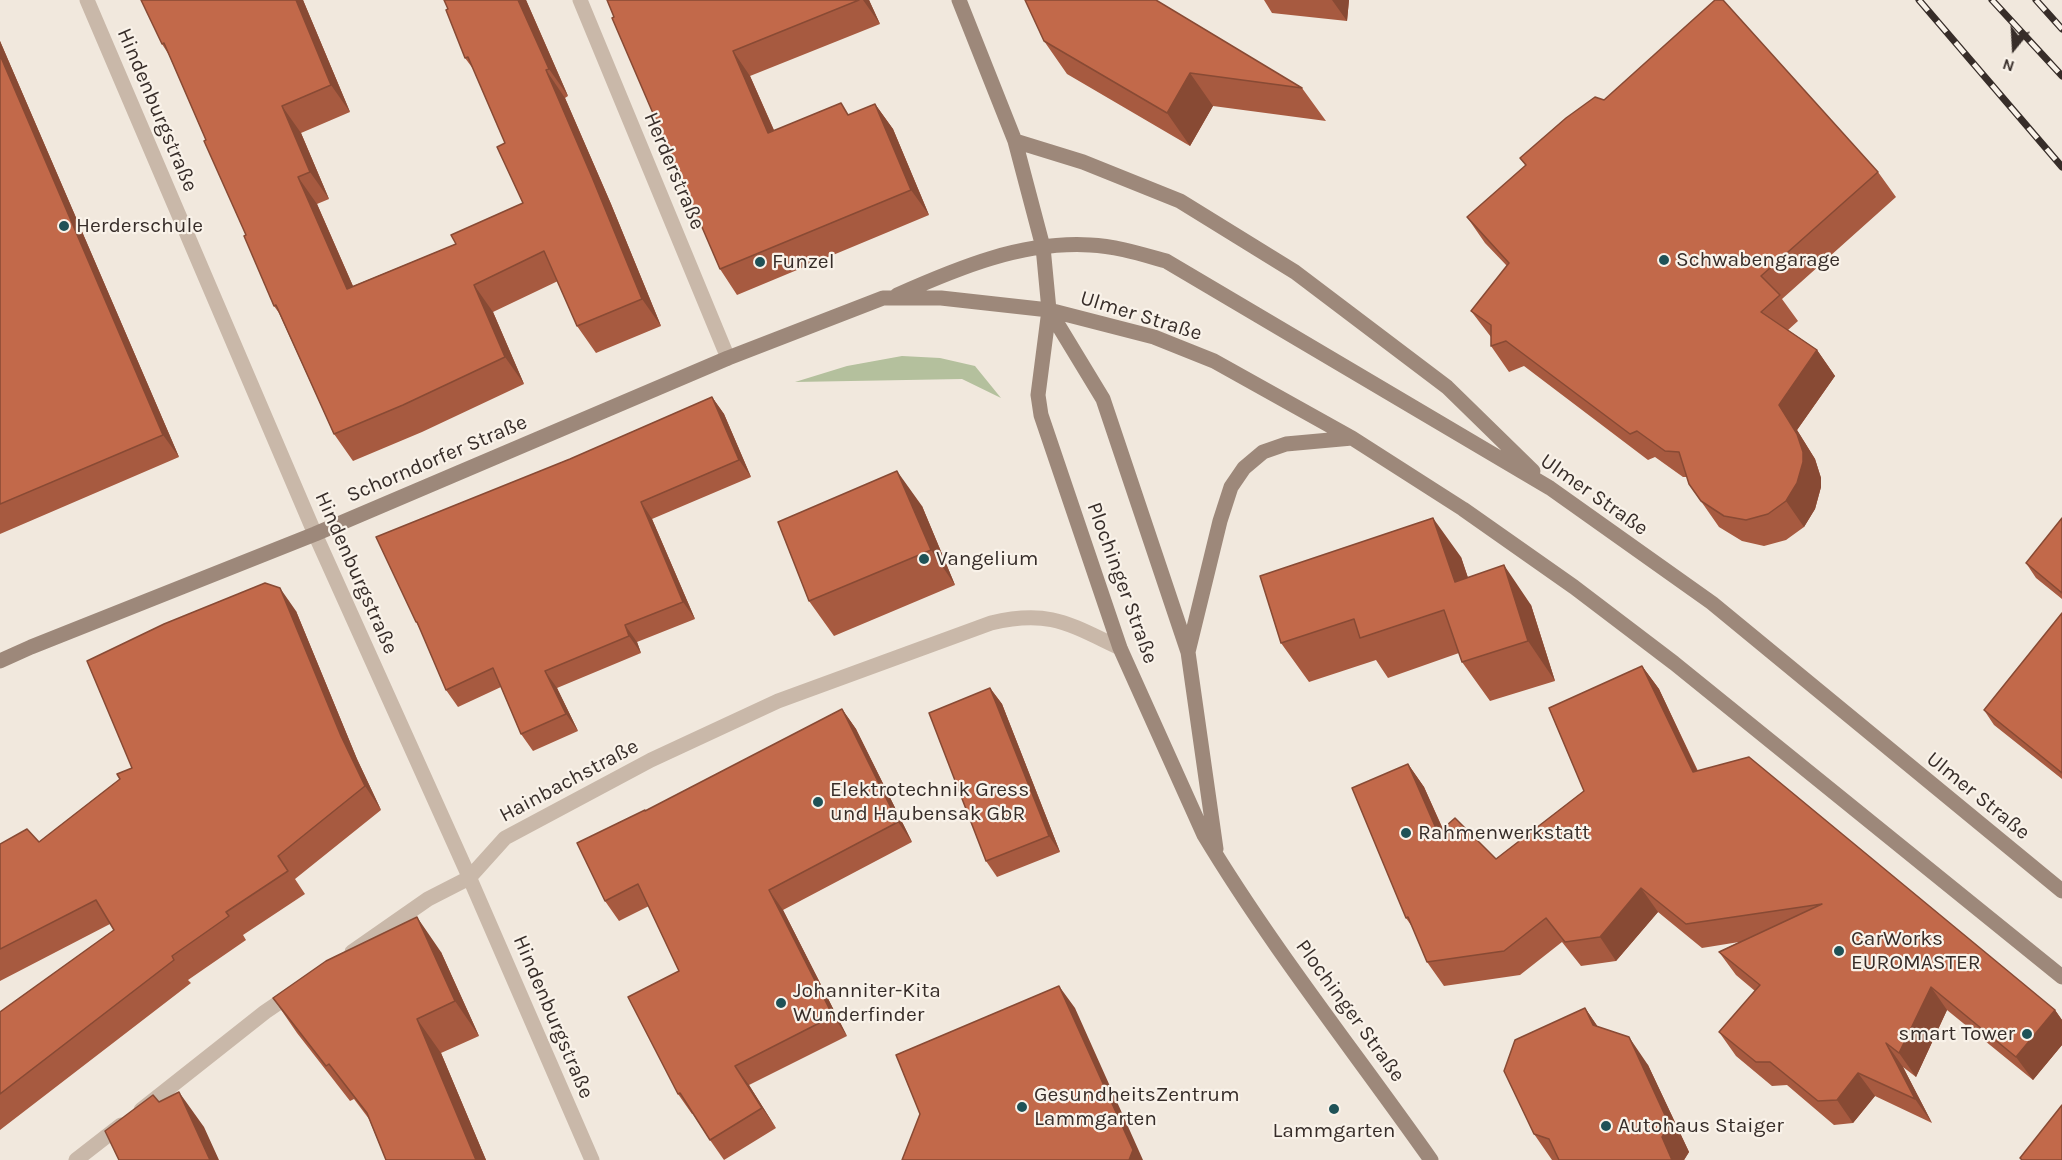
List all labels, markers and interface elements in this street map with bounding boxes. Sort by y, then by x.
north arrow [1984,18,2044,78]
street label: Hindenburgstraße [111,25,203,195]
text: N [2000,55,2017,76]
street label: Herderstraße [638,109,710,233]
place label: Herderschule [76,213,203,239]
marker: Herderschule [57,219,71,233]
place label: Schwabengarage [1676,247,1840,273]
place label: Funzel [772,249,835,275]
marker: Schwabengarage [1657,253,1671,267]
marker: Funzel [753,255,767,269]
street label: Ulmer Straße [1077,286,1205,346]
street label: Schorndorfer Straße [343,410,531,508]
street label: Ulmer Straße [1535,449,1653,541]
street label: Hindenburgstraße [309,488,403,658]
street label: Plochinger Straße [1081,499,1163,667]
place label: Vangelium [936,546,1039,572]
marker: Vangelium [917,552,931,566]
street label: Hainbachstraße [495,734,643,828]
street label: Ulmer Straße [1921,747,2035,845]
place label: Elektrotechnik Gress und Haubensak GbR [830,777,1029,827]
marker: Elektrotechnik Gress und Haubensak GbR [811,795,825,809]
place label: Rahmenwerkstatt [1418,820,1590,846]
marker: Rahmenwerkstatt [1399,826,1413,840]
place label: CarWorks EUROMASTER [1851,926,1981,976]
street label: Hindenburgstraße [507,932,599,1102]
street label: Plochinger Straße [1290,935,1410,1087]
marker: CarWorks EUROMASTER [1832,944,1846,958]
place label: Johanniter-Kita Wunderfinder [793,978,941,1028]
marker: Johanniter-Kita Wunderfinder [774,996,788,1010]
place label: smart Tower [1898,1021,2015,1047]
marker: smart Tower [2020,1027,2034,1041]
place label: GesundheitsZentrum Lammgarten [1034,1082,1240,1132]
marker: GesundheitsZentrum Lammgarten [1015,1100,1029,1114]
marker: Lammgarten [1327,1102,1341,1116]
place label: Autohaus Staiger [1618,1113,1784,1139]
place label: Lammgarten [1272,1118,1396,1144]
marker: Autohaus Staiger [1599,1119,1613,1133]

